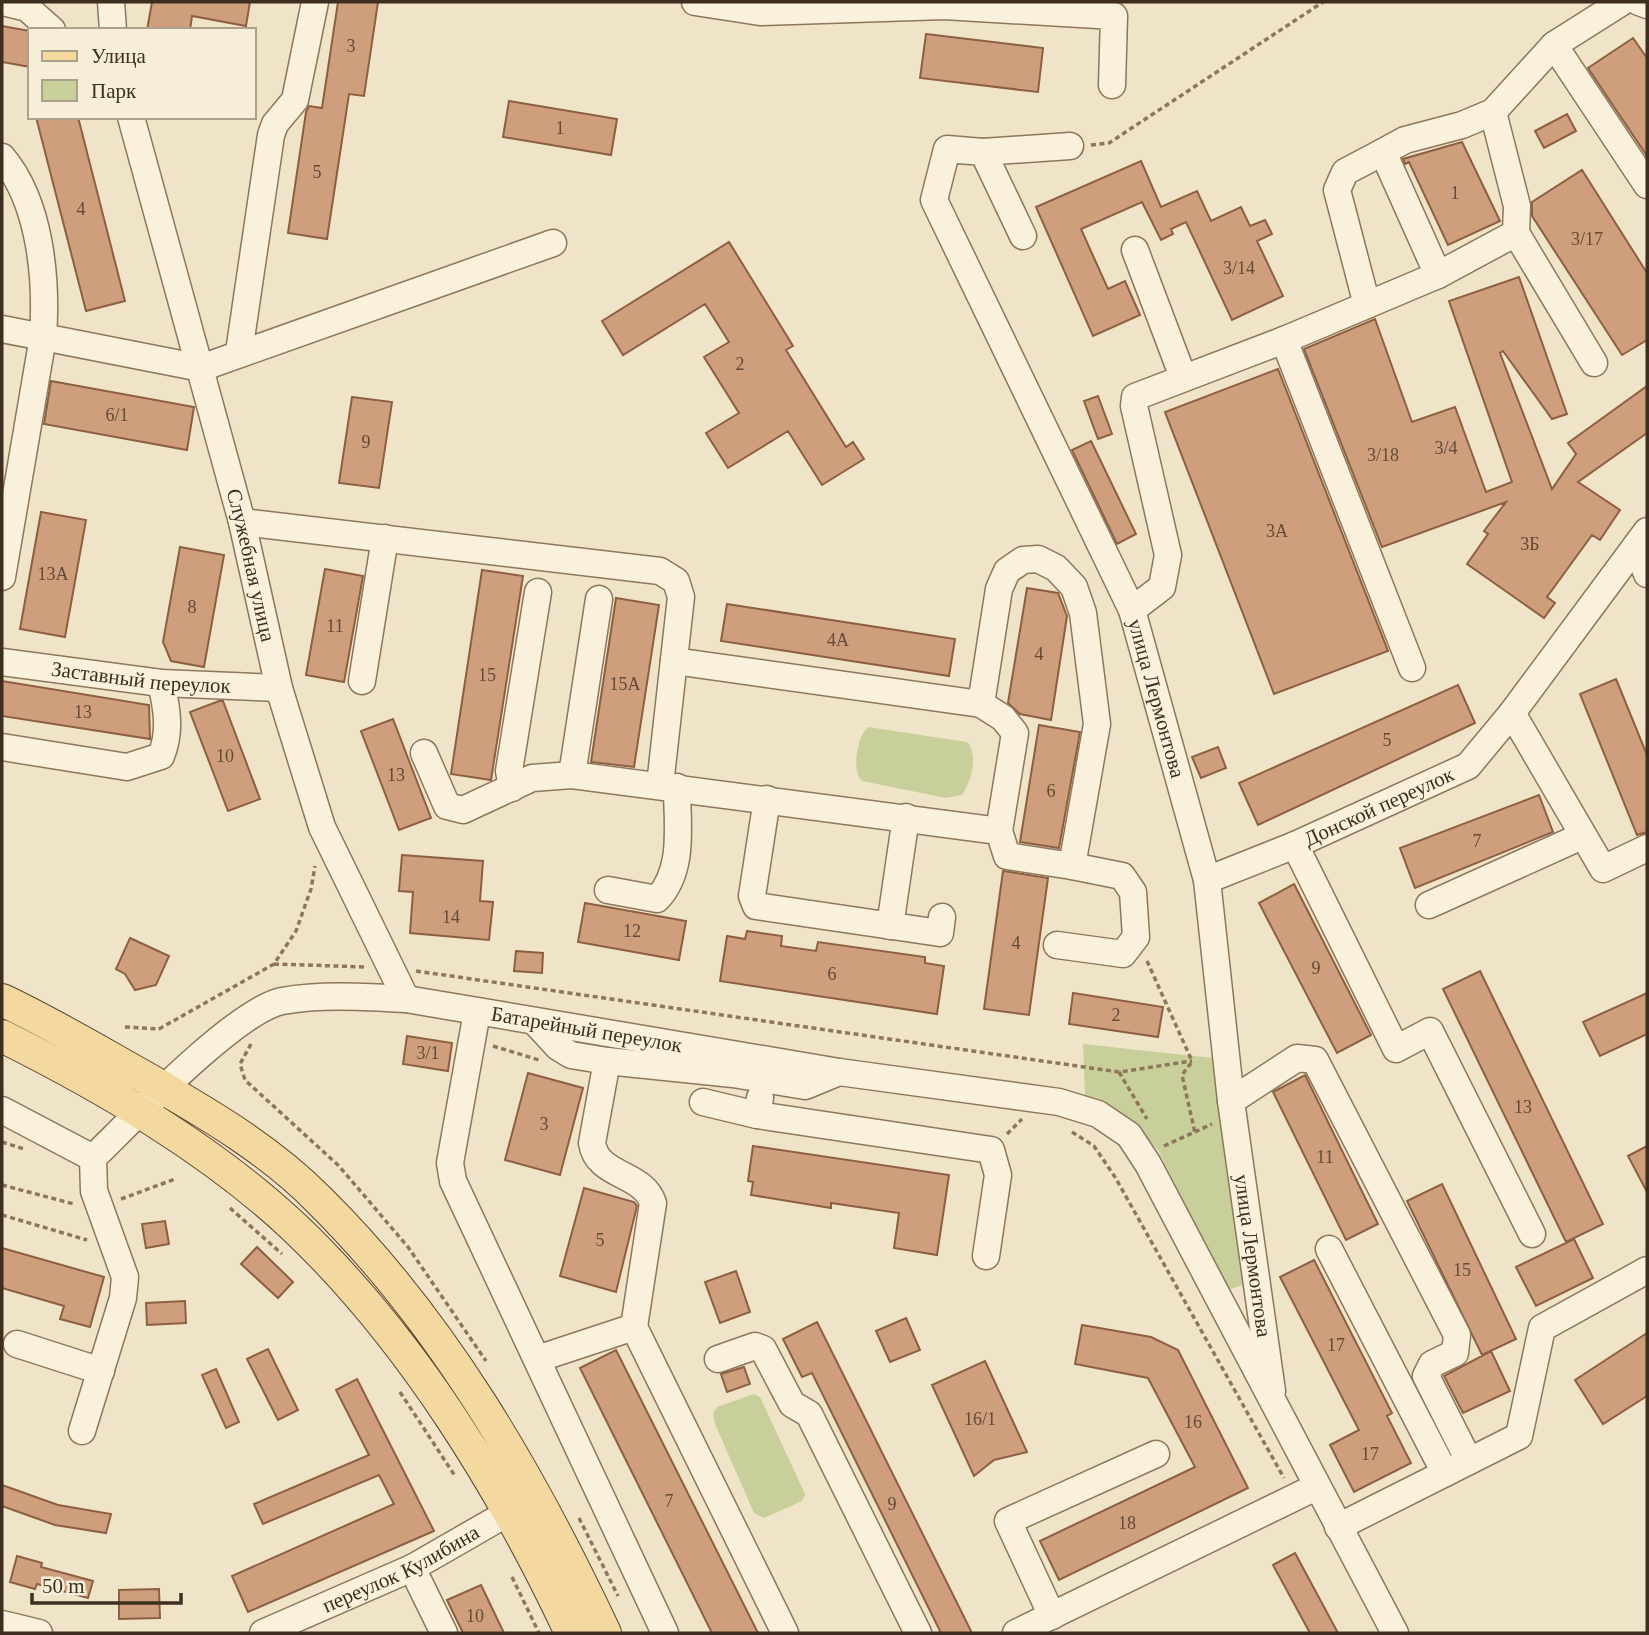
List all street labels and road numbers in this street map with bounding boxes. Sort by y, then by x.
street label: Служебная улица [221,486,280,645]
street label: улица Лермонтова [1123,616,1190,781]
street label: Заставный переулок [50,657,232,698]
street label: Донской переулок [1300,762,1458,851]
street label: Батарейный переулок [489,1002,685,1057]
street label: улица Лермонтова [1229,1173,1276,1339]
street label: переулок Кулибина [319,1520,484,1618]

